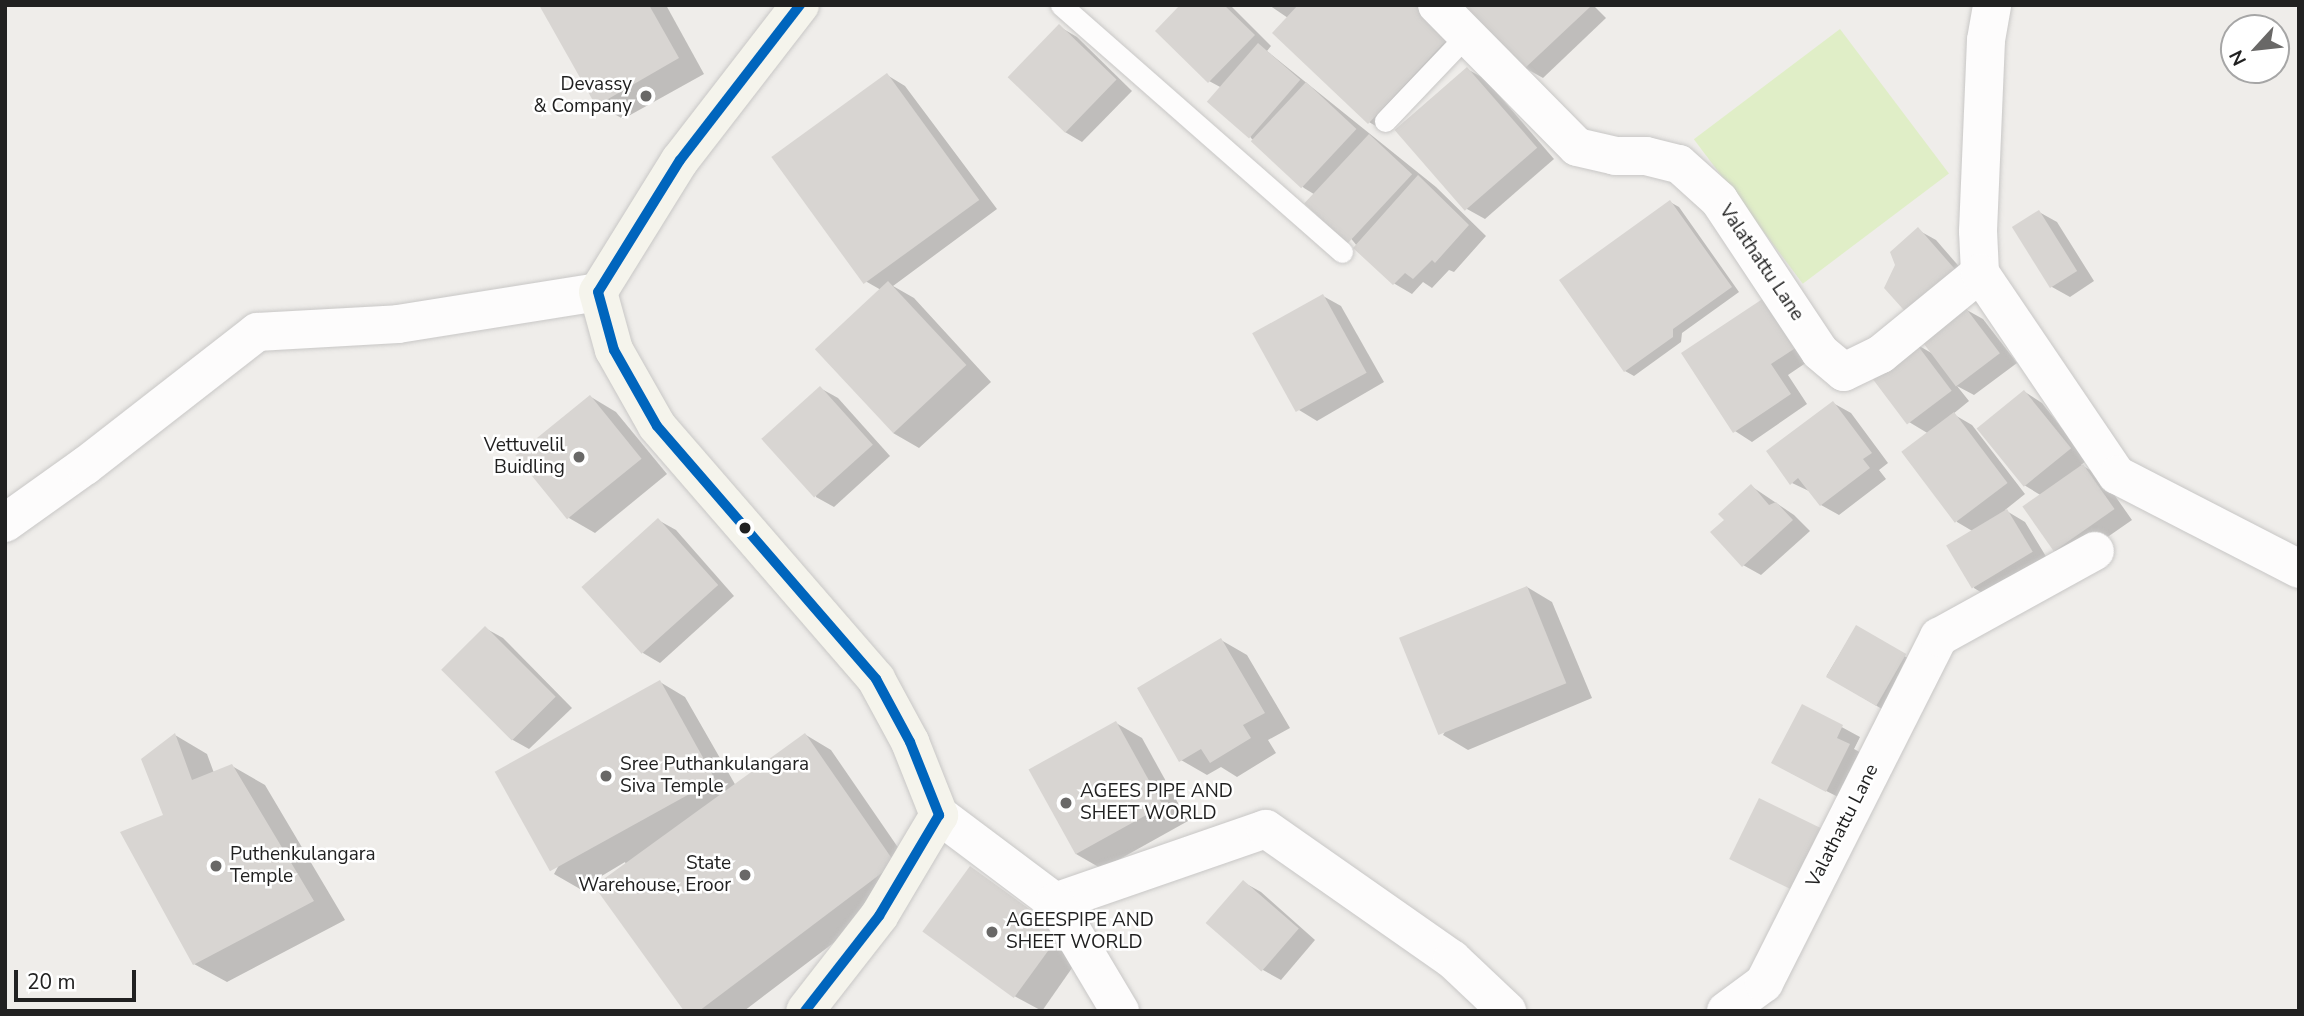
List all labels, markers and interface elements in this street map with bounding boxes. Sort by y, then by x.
north arrow [2220,14,2290,84]
text: N [2223,45,2253,70]
place label: Devassy & Company [533,74,632,118]
marker: Devassy & Company [638,88,654,104]
street label: Valathattu Lane [1714,201,1808,325]
place label: Vettuvelil Buidling [484,435,565,479]
marker: Vettuvelil Buidling [571,449,587,465]
unlabelled marker [738,521,752,535]
place label: Sree Puthankulangara Siva Temple [620,754,809,798]
street label: Valathattu Lane [1802,761,1884,891]
marker: Sree Puthankulangara Siva Temple [598,768,614,784]
place label: AGEES PIPE AND SHEET WORLD [1080,781,1233,825]
marker: AGEES PIPE AND SHEET WORLD [1058,795,1074,811]
place label: Puthenkulangara Temple [230,844,376,888]
place label: State Warehouse, Eroor [578,853,731,897]
marker: Puthenkulangara Temple [208,858,224,874]
marker: State Warehouse, Eroor [737,867,753,883]
place label: AGEESPIPE AND SHEET WORLD [1006,910,1154,954]
marker: AGEESPIPE AND SHEET WORLD [984,924,1000,940]
scale bar [18,956,140,1000]
text: 20 m [27,968,76,996]

